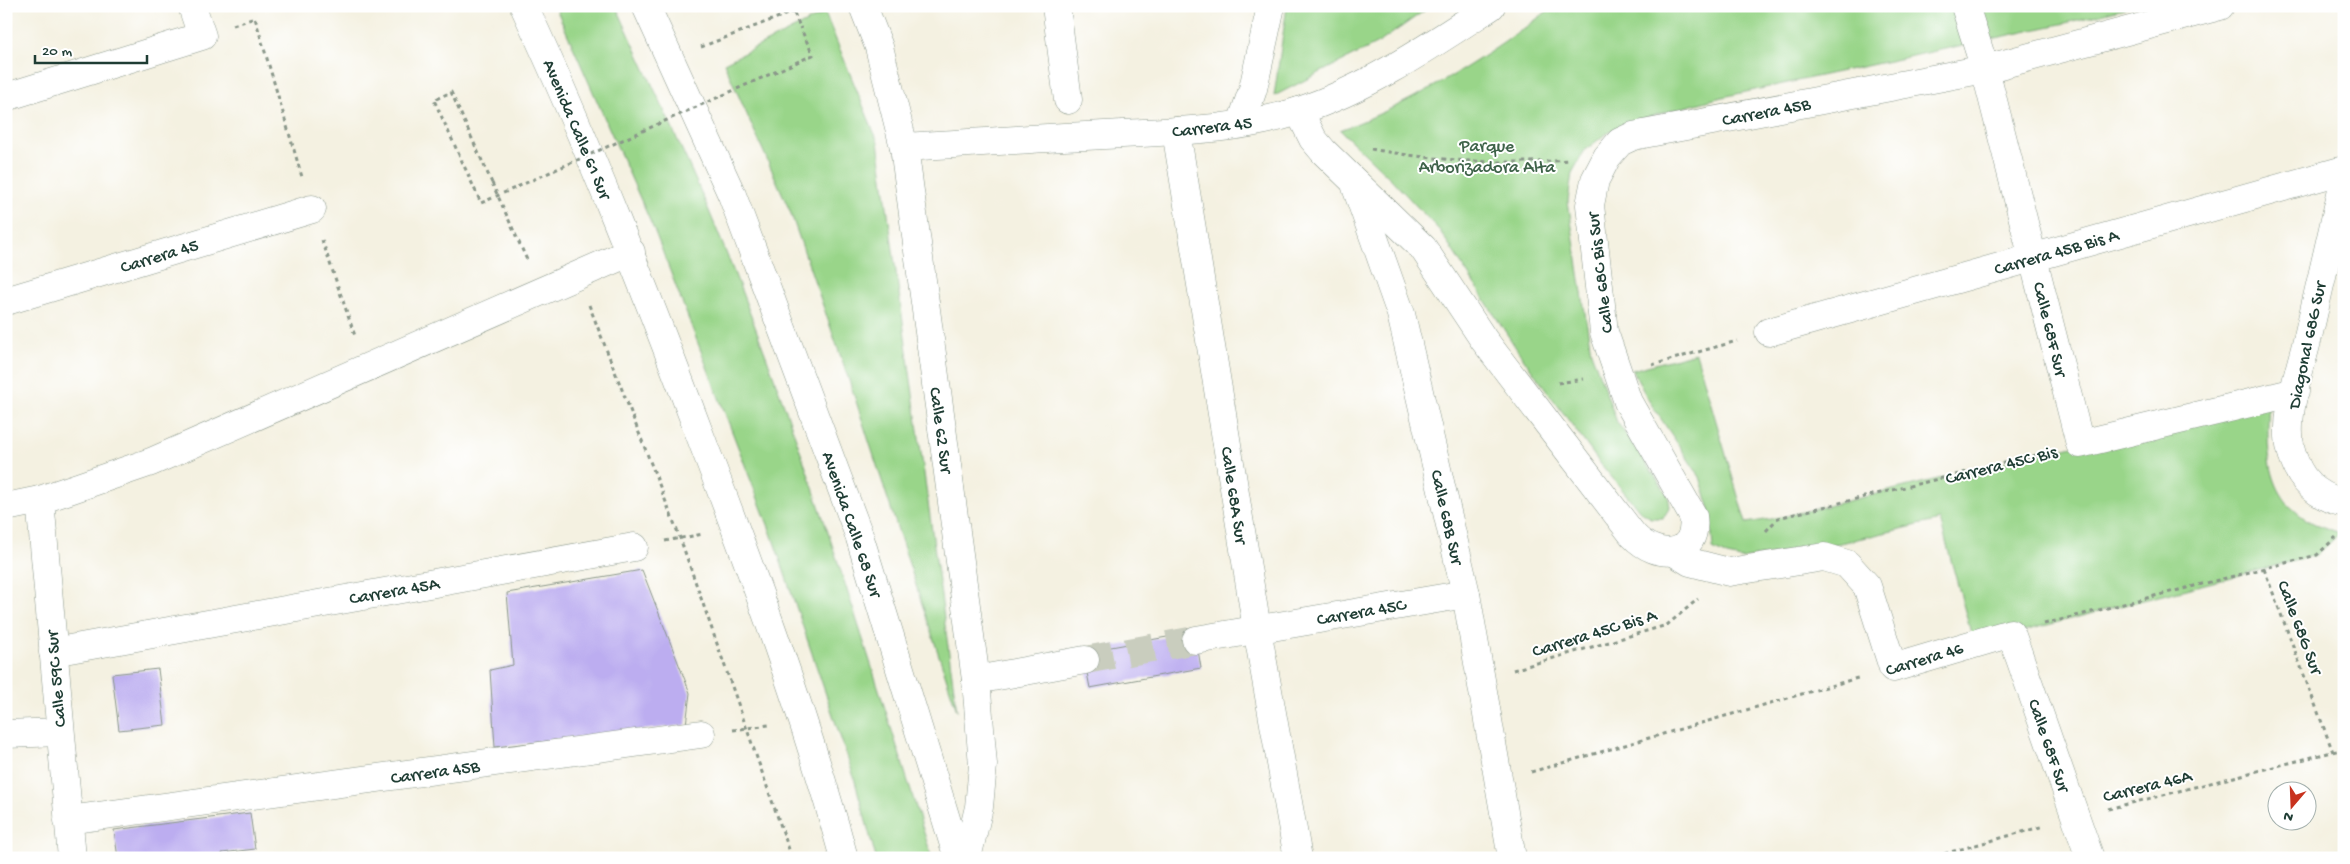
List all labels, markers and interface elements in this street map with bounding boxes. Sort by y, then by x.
scale bar [35,32,148,64]
text: 20 m [42,43,72,61]
street label: Avenida Calle 61 Sur [537,57,615,205]
street label: Carrera 45B [1720,94,1813,132]
street label: Carrera 45 [1171,113,1253,144]
park label: Parque Arborizadora Alta [1419,137,1556,179]
street label: Calle 68C Bis Sur [1583,210,1619,334]
street label: Carrera 45B Bis A [1992,225,2123,281]
street label: Carrera 45 [118,236,201,279]
street label: Diagonal 68G Sur [2284,278,2333,412]
street label: Calle 68F Sur [2027,280,2071,381]
street label: Calle 62 Sur [923,386,956,476]
street label: Carrera 45C Bis [1944,442,2061,490]
street label: Calle 68A Sur [1214,445,1251,547]
street label: Avenida Calle 68 Sur [816,449,886,602]
street label: Calle 68B Sur [1424,468,1467,569]
street label: Carrera 45A [348,574,442,611]
street label: Calle 68G Sur [2271,578,2327,679]
street label: Carrera 45C [1315,595,1409,632]
street label: Carrera 45C Bis A [1530,605,1661,663]
street label: Calle 59C Sur [43,628,72,728]
street label: Carrera 46 [1883,638,1967,682]
street label: Calle 68F Sur [2022,697,2074,797]
street label: Carrera 45B [390,757,482,790]
street label: Carrera 46A [2101,766,2195,809]
north arrow [2268,782,2318,832]
text: N [2281,806,2296,825]

